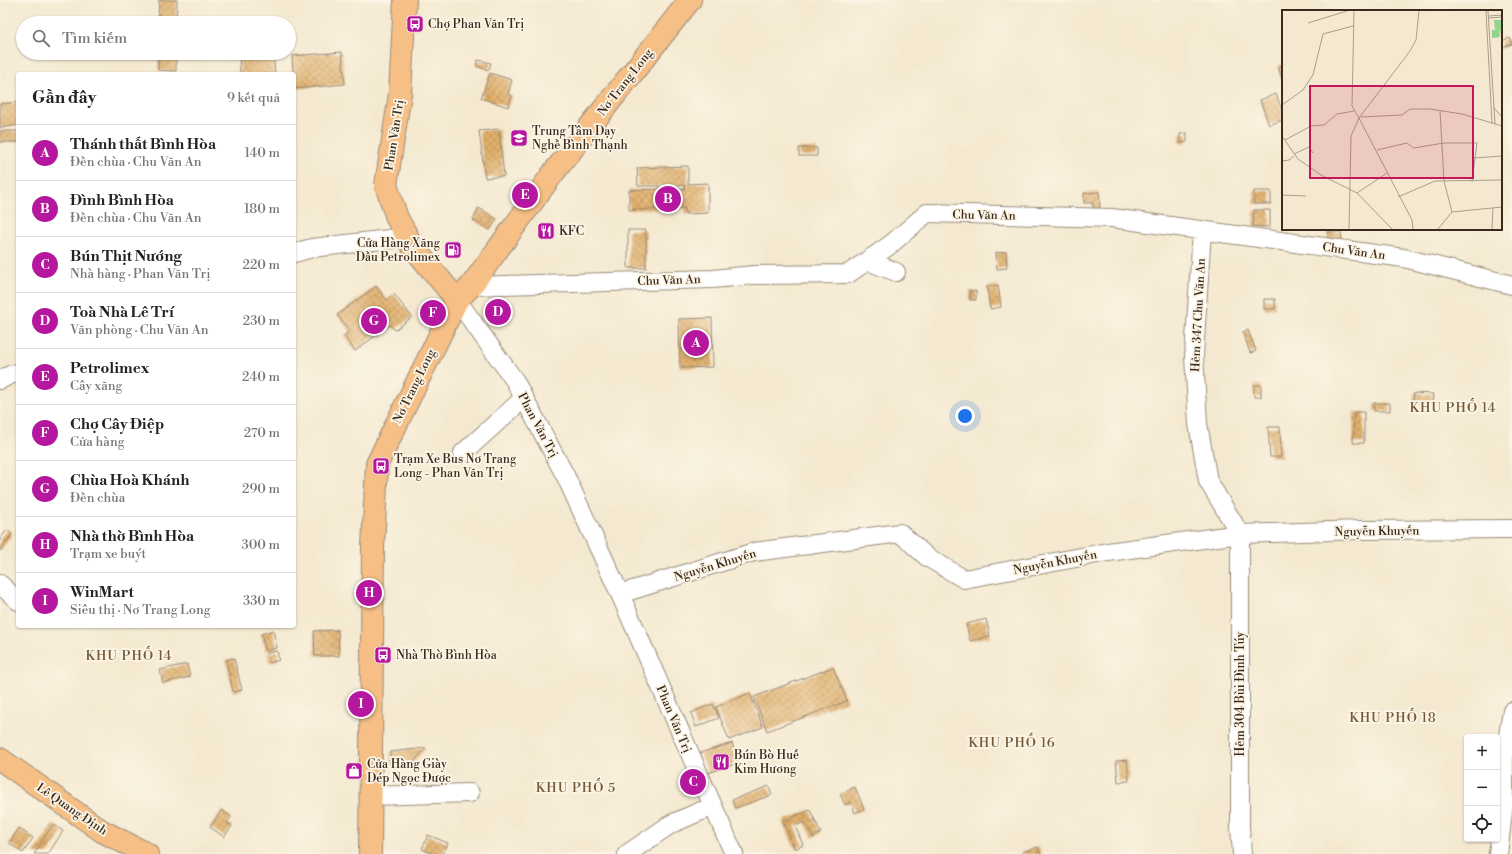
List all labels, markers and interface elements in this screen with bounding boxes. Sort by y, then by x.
inset map [1282,10,1502,230]
bus stop icon: Chợ Phan Văn Trị [405,14,425,34]
search box [16,16,296,60]
place label: Chợ Phan Văn Trị [428,17,524,32]
icon: search [30,27,52,49]
text: Tìm kiếm [62,29,127,48]
street label: Nơ Trang Long [595,45,657,119]
text: Gần đây [32,87,96,109]
text: 9 kết quả [227,90,280,106]
street label: Phan Văn Trị [381,98,408,172]
place label: Trung Tâm Dạy Nghề Bình Thạnh [532,124,628,153]
school or university icon: Trung Tâm Dạy Nghề Bình Thạnh [509,128,529,148]
text: Thánh thất Bình Hòa [70,135,216,154]
text: A [40,145,50,161]
text: 140 m [244,145,280,161]
text: Đền chùa · Chu Văn An [70,154,201,170]
pin: E [512,180,538,210]
pin: B [655,184,681,214]
text: Đình Bình Hòa [70,191,174,210]
text: B [40,201,50,217]
text: 180 m [244,201,280,217]
street label: Chu Văn An [952,207,1016,224]
text: Đền chùa · Chu Văn An [70,210,201,226]
restaurant icon: KFC [536,221,556,241]
place label: KFC [559,224,584,239]
place label: Cửa Hàng Xăng Dầu Petrolimex [356,236,441,265]
fuel station icon: Cửa Hàng Xăng Dầu Petrolimex [443,240,463,260]
street label: Chu Văn An [1322,240,1386,263]
text: Bún Thịt Nướng [70,247,182,266]
text: C [40,257,50,273]
text: 220 m [242,257,280,273]
street label: Hẻm 347 Chu Văn An [1188,258,1209,372]
text: Nhà hàng · Phan Văn Trị [70,266,211,282]
street label: Chu Văn An [637,272,701,289]
pin: D [485,297,511,327]
pin: F [420,298,446,328]
text: Toà Nhà Lê Trí [70,303,174,322]
pin: G [361,306,387,336]
text: D [40,313,50,329]
text: 230 m [243,313,280,329]
text: Văn phòng · Chu Văn An [70,322,208,338]
pin: A [683,328,709,358]
street label: Nơ Trang Long [390,346,439,426]
text: Petrolimex [70,359,149,378]
text: E [40,369,50,385]
text: 240 m [242,369,280,385]
text: Cây xăng [70,378,122,394]
street label: Phan Văn Trị [514,390,561,460]
district label: KHU PHỐ 14 [1409,397,1497,416]
your location [955,406,975,426]
text: Chợ Cây Điệp [70,415,164,434]
text: F [40,425,50,441]
text: 270 m [244,425,280,441]
text: Cửa hàng [70,434,124,450]
place label: Trạm Xe Bus Nơ Trang Long - Phan Văn Trị [394,452,517,481]
bus stop icon: Trạm Xe Bus Nơ Trang Long - Phan Văn Trị [371,456,391,476]
text: Chùa Hoà Khánh [70,471,189,490]
text: G [40,481,50,497]
text: 290 m [242,481,280,497]
text: Đền chùa [70,490,125,506]
street label: Nguyễn Khuyến [1334,523,1420,540]
text: Nhà thờ Bình Hòa [70,527,194,546]
text: H [40,537,50,553]
text: 300 m [242,537,280,553]
text: Trạm xe buýt [70,546,146,562]
street label: Nguyễn Khuyến [672,546,758,585]
street label: Nguyễn Khuyến [1012,547,1098,578]
pin: H [356,578,382,608]
text: WinMart [70,583,134,602]
text: I [42,593,48,609]
text: 330 m [243,593,280,609]
text: Siêu thị · Nơ Trang Long [70,602,211,618]
street label: Hẻm 304 Bùi Đình Túy [1233,631,1248,756]
district label: KHU PHỐ 14 [85,645,173,664]
bus stop icon: Nhà Thờ Bình Hòa [373,645,393,665]
place label: Nhà Thờ Bình Hòa [396,648,498,663]
street label: Phan Văn Trị [653,683,694,755]
pin: I [348,689,374,719]
district label: KHU PHỐ 18 [1349,707,1437,726]
district label: KHU PHỐ 16 [968,732,1056,751]
map controls [1464,734,1500,842]
button: + [1464,734,1500,770]
place label: Bún Bò Huế Kim Hương [733,748,799,777]
restaurant icon: Bún Bò Huế Kim Hương [711,752,731,772]
place label: Cửa Hàng Giày Dép Ngọc Được [367,757,451,786]
shop icon: Cửa Hàng Giày Dép Ngọc Được [344,761,364,781]
pin: C [680,767,706,797]
button: − [1464,770,1500,806]
district label: KHU PHỐ 5 [536,777,616,796]
street label: Lê Quang Định [33,780,110,839]
button: locate [1464,806,1500,842]

